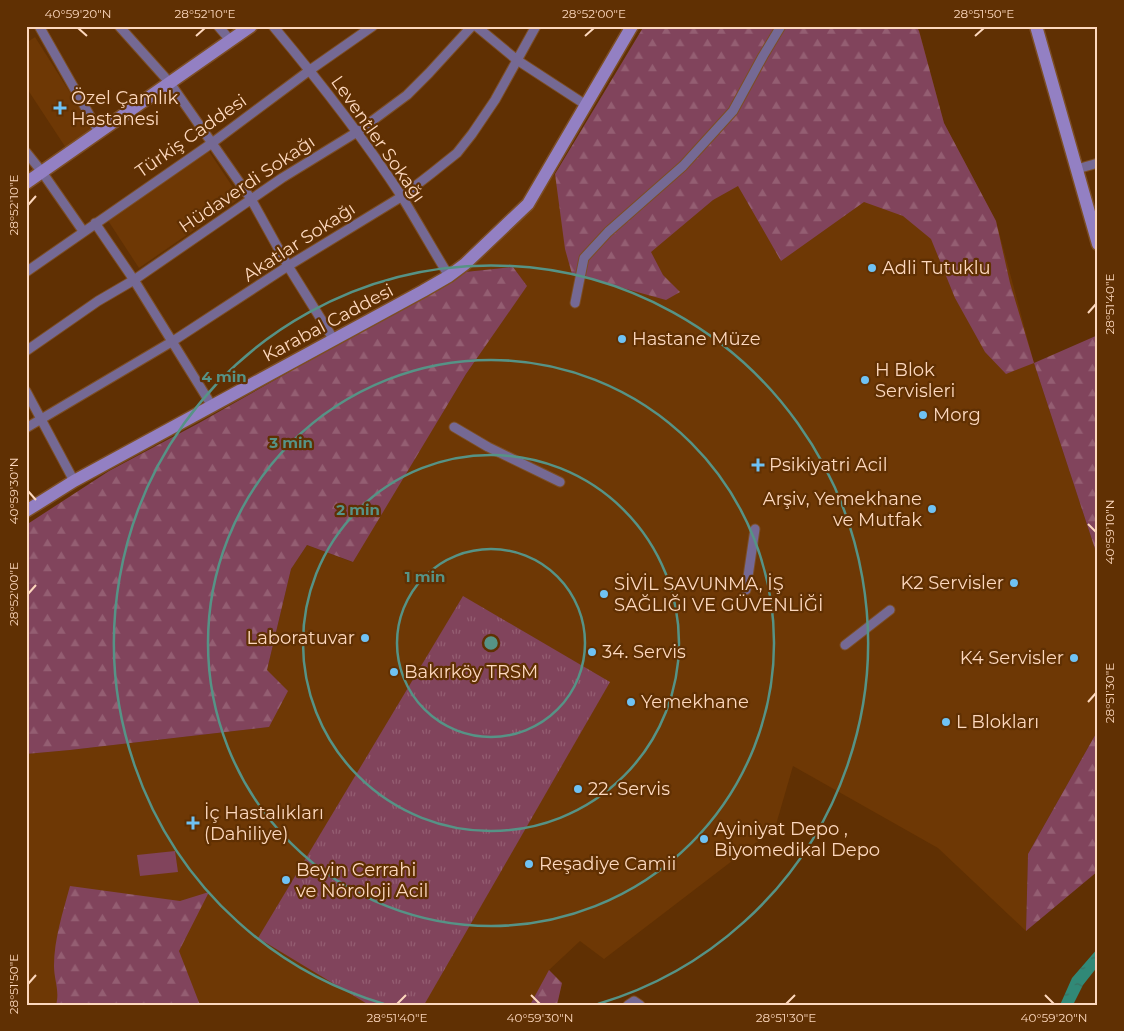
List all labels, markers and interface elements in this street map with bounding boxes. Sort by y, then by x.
text: 40°59'20"N [45,6,112,21]
text: 28°52'10"E [174,6,236,21]
text: 28°52'00"E [562,6,626,21]
text: 28°51'50"E [954,6,1014,21]
street label: Leventler Sokağı [326,72,430,206]
place label: Özel Çamlık Hastanesi [71,87,179,130]
street label: Türkiş Caddesi [131,90,251,182]
marker: Özel Çamlık Hastanesi [53,101,67,115]
street label: Hüdaverdi Sokağı [175,130,319,238]
text: 28°52'10"E [6,174,21,236]
street label: Akatlar Sokağı [239,197,359,287]
place label: Adli Tutuklu [882,257,991,279]
marker: Adli Tutuklu [866,262,878,274]
text: 28°51'40"E [1102,273,1117,335]
street label: Karabal Caddesi [259,279,397,367]
place label: Hastane Müze [632,328,761,350]
marker: Hastane Müze [616,333,628,345]
place label: H Blok Servisleri [875,359,955,402]
text: 4 min [201,367,247,386]
marker: H Blok Servisleri [859,374,871,386]
place label: Morg [933,404,981,426]
marker: Morg [917,409,929,421]
text: 3 min [268,433,313,452]
place label: Psikiyatri Acil [769,454,888,476]
text: 40°59'30"N [6,458,21,524]
marker: Psikiyatri Acil [751,458,765,472]
place label: Arşiv, Yemekhane ve Mutfak [763,488,922,531]
text: 2 min [336,500,380,519]
text: 40°59'10"N [1102,500,1117,564]
marker: Arşiv, Yemekhane ve Mutfak [926,503,938,515]
text: 28°52'00"E [6,562,21,626]
text: 1 min [405,567,445,586]
place label: K2 Servisler [901,572,1004,594]
place label: SİVİL SAVUNMA, İŞ SAĞLIĞI VE GÜVENLİĞİ [614,573,823,616]
marker: K2 Servisler [1008,577,1020,589]
marker: SİVİL SAVUNMA, İŞ SAĞLIĞI VE GÜVENLİĞİ [598,588,610,600]
place label: Laboratuvar [247,627,355,649]
marker: Laboratuvar [359,632,371,644]
centre of rings [482,634,500,652]
place label: 34. Servis [602,641,686,663]
marker: 34. Servis [586,646,598,658]
place label: K4 Servisler [960,647,1064,669]
marker: K4 Servisler [1068,652,1080,664]
place label: Bakırköy TRSM [404,661,538,683]
text: 28°51'30"E [1102,663,1117,723]
marker: Bakırköy TRSM [388,666,400,678]
place label: Yemekhane [641,691,749,713]
marker: Yemekhane [625,696,637,708]
place label: L Blokları [956,711,1039,733]
marker: L Blokları [940,716,952,728]
place label: 22. Servis [588,778,670,800]
marker: 22. Servis [572,783,584,795]
place label: İç Hastalıkları (Dahiliye) [204,802,324,845]
marker: İç Hastalıkları (Dahiliye) [186,816,200,830]
place label: Ayiniyat Depo , Biyomedikal Depo [714,818,880,861]
marker: Ayiniyat Depo , Biyomedikal Depo [698,833,710,845]
place label: Reşadiye Camii [539,853,676,875]
marker: Reşadiye Camii [523,858,535,870]
place label: Beyin Cerrahi ve Nöroloji Acil [296,859,428,902]
marker: Beyin Cerrahi ve Nöroloji Acil [280,874,292,886]
text: 28°51'50"E [6,954,21,1014]
text: 28°51'40"E [366,1010,428,1025]
text: 40°59'30"N [507,1010,573,1025]
text: 28°51'30"E [756,1010,816,1025]
text: 40°59'20"N [1021,1010,1088,1025]

